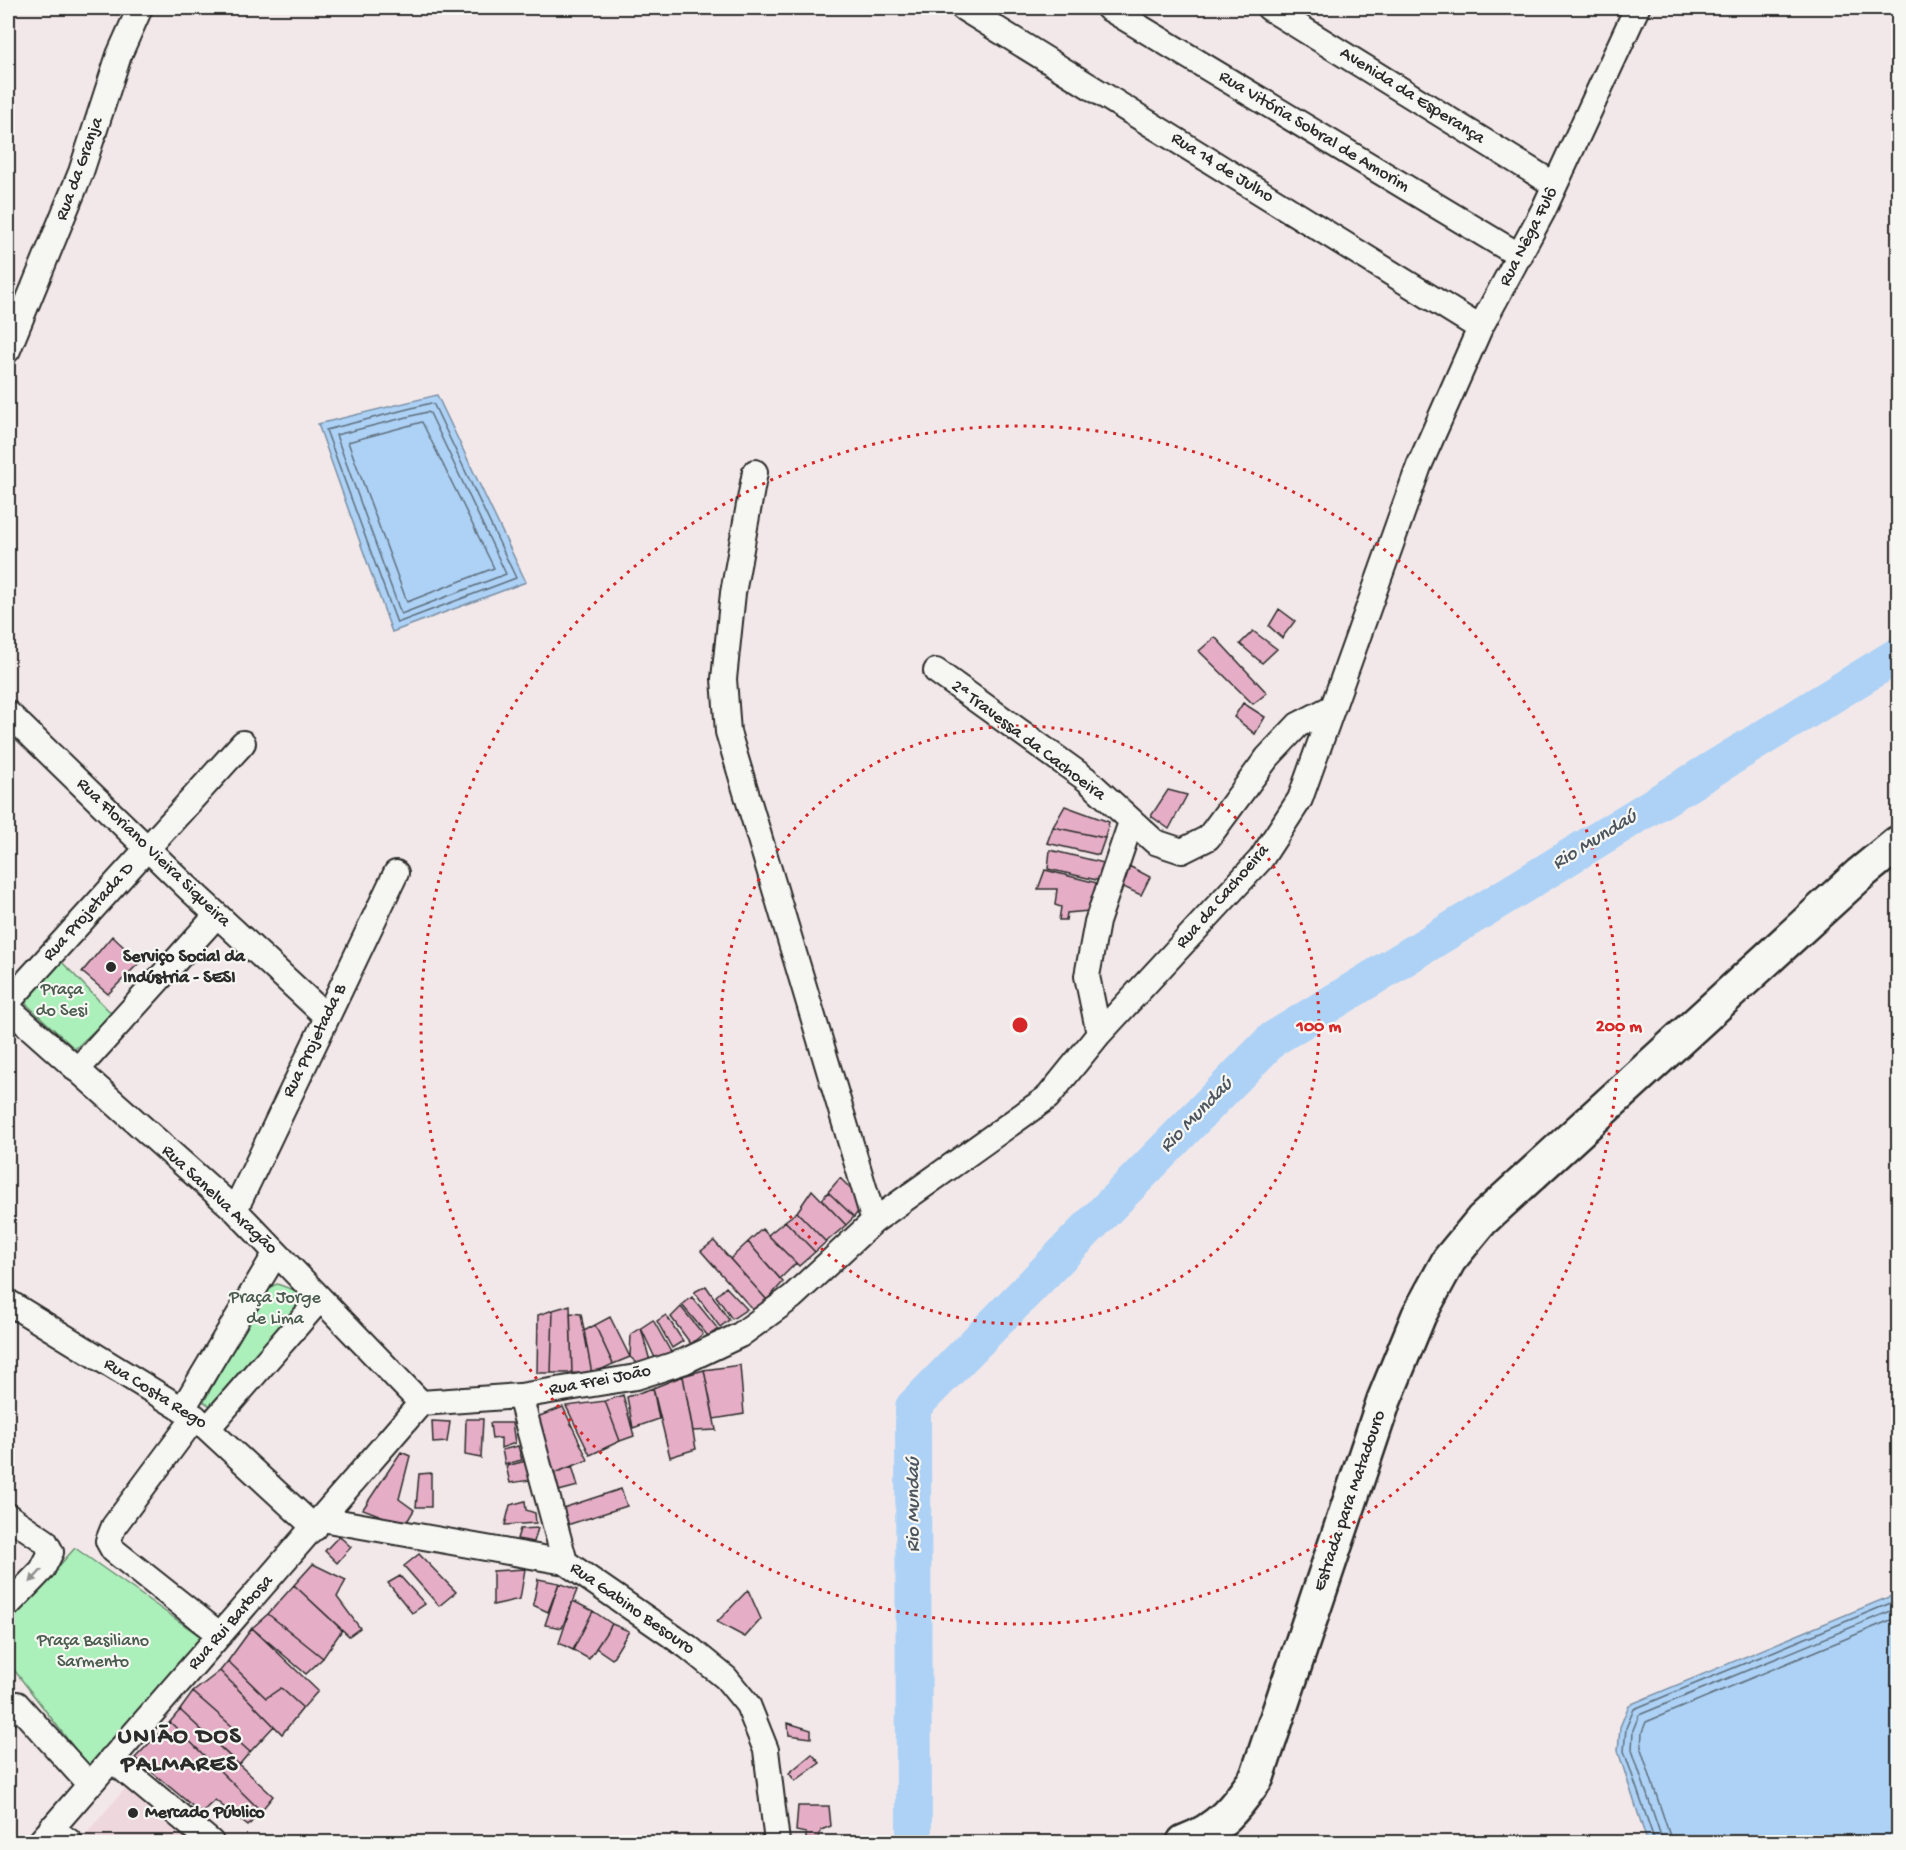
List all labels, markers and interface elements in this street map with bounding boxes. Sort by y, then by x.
street label: Avenida da Esperança [1336,43,1489,150]
street label: Rua Vitória Sobral de Amorim [1215,67,1413,197]
street label: Rua da Granja [52,114,109,224]
street label: Rua 14 de Julho [1167,128,1277,208]
street label: Rua Nêga Fulô [1495,184,1563,290]
street label: 2ª Travessa da Cachoeira [947,676,1110,807]
street label: Rua Floriano Vieira Siqueira [72,774,235,933]
water label: Rio Mundaú [1549,805,1643,876]
street label: Rua da Cachoeira [1172,840,1275,953]
street label: Rua Projetada D [39,858,139,966]
place label: Serviço Social da Indústria - SESI [123,947,246,989]
marker: Serviço Social da Indústria - SESI [104,960,118,974]
park label: Praça do Sesi [36,980,88,1022]
street label: Rua Projetada B [278,980,352,1101]
centre of rings [1010,1015,1030,1035]
text: 100 m [1296,1017,1342,1038]
text: 200 m [1596,1017,1642,1038]
water label: Rio Mundaú [1156,1073,1239,1158]
street label: Rua Sanelva Aragão [157,1141,281,1259]
park label: Praça Jorge de Lima [228,1288,321,1330]
street label: Rua Costa Rego [100,1354,210,1434]
street label: Rua Frei João [547,1361,653,1401]
street label: Estrada para Matadouro [1309,1408,1391,1594]
water label: Rio Mundaú [903,1456,926,1552]
street label: Rua Gabino Besouro [565,1558,699,1660]
one-way arrow [30,1568,43,1583]
street label: Rua Rui Barbosa [184,1570,279,1675]
park label: Praça Basiliano Sarmento [36,1631,149,1673]
district label: UNIÃO DOS PALMARES [118,1723,242,1780]
place label: Mercado Público [145,1803,265,1824]
marker: Mercado Público [126,1806,140,1820]

